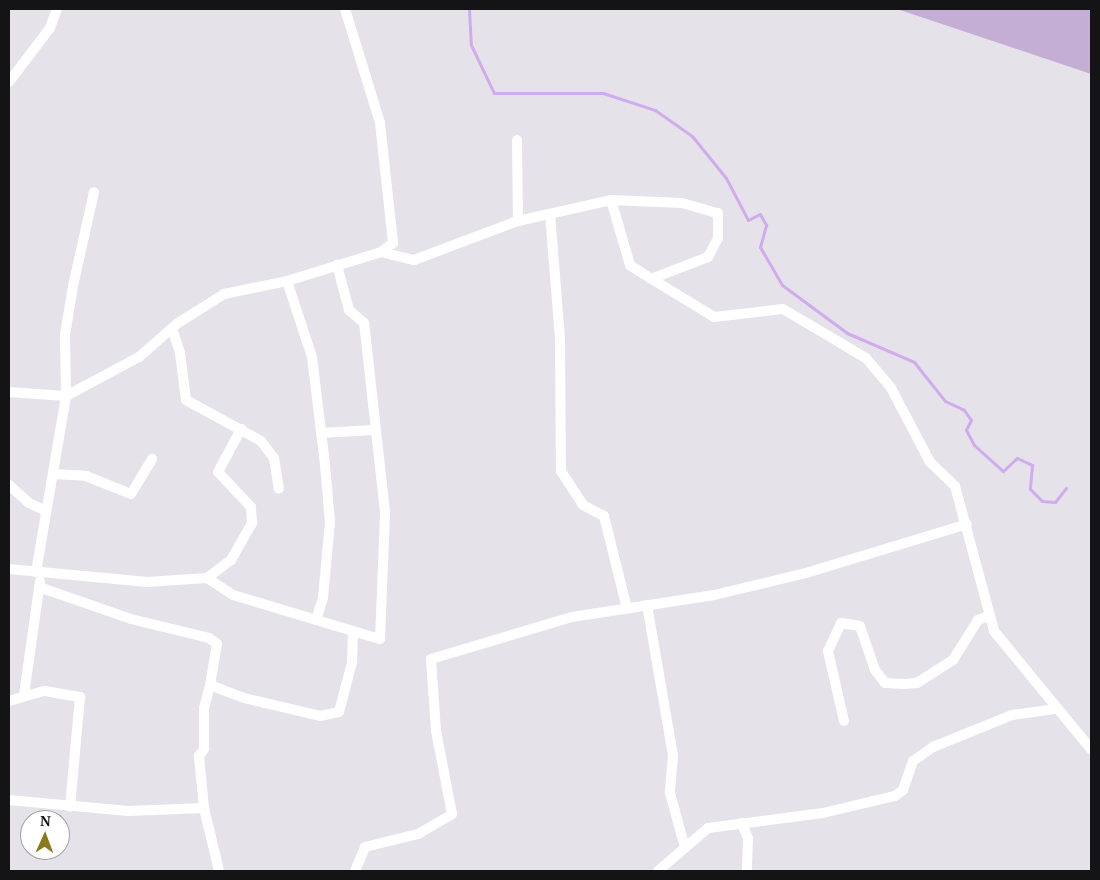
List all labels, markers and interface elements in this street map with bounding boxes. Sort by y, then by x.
north arrow [20,810,70,860]
text: N [40,811,51,830]

